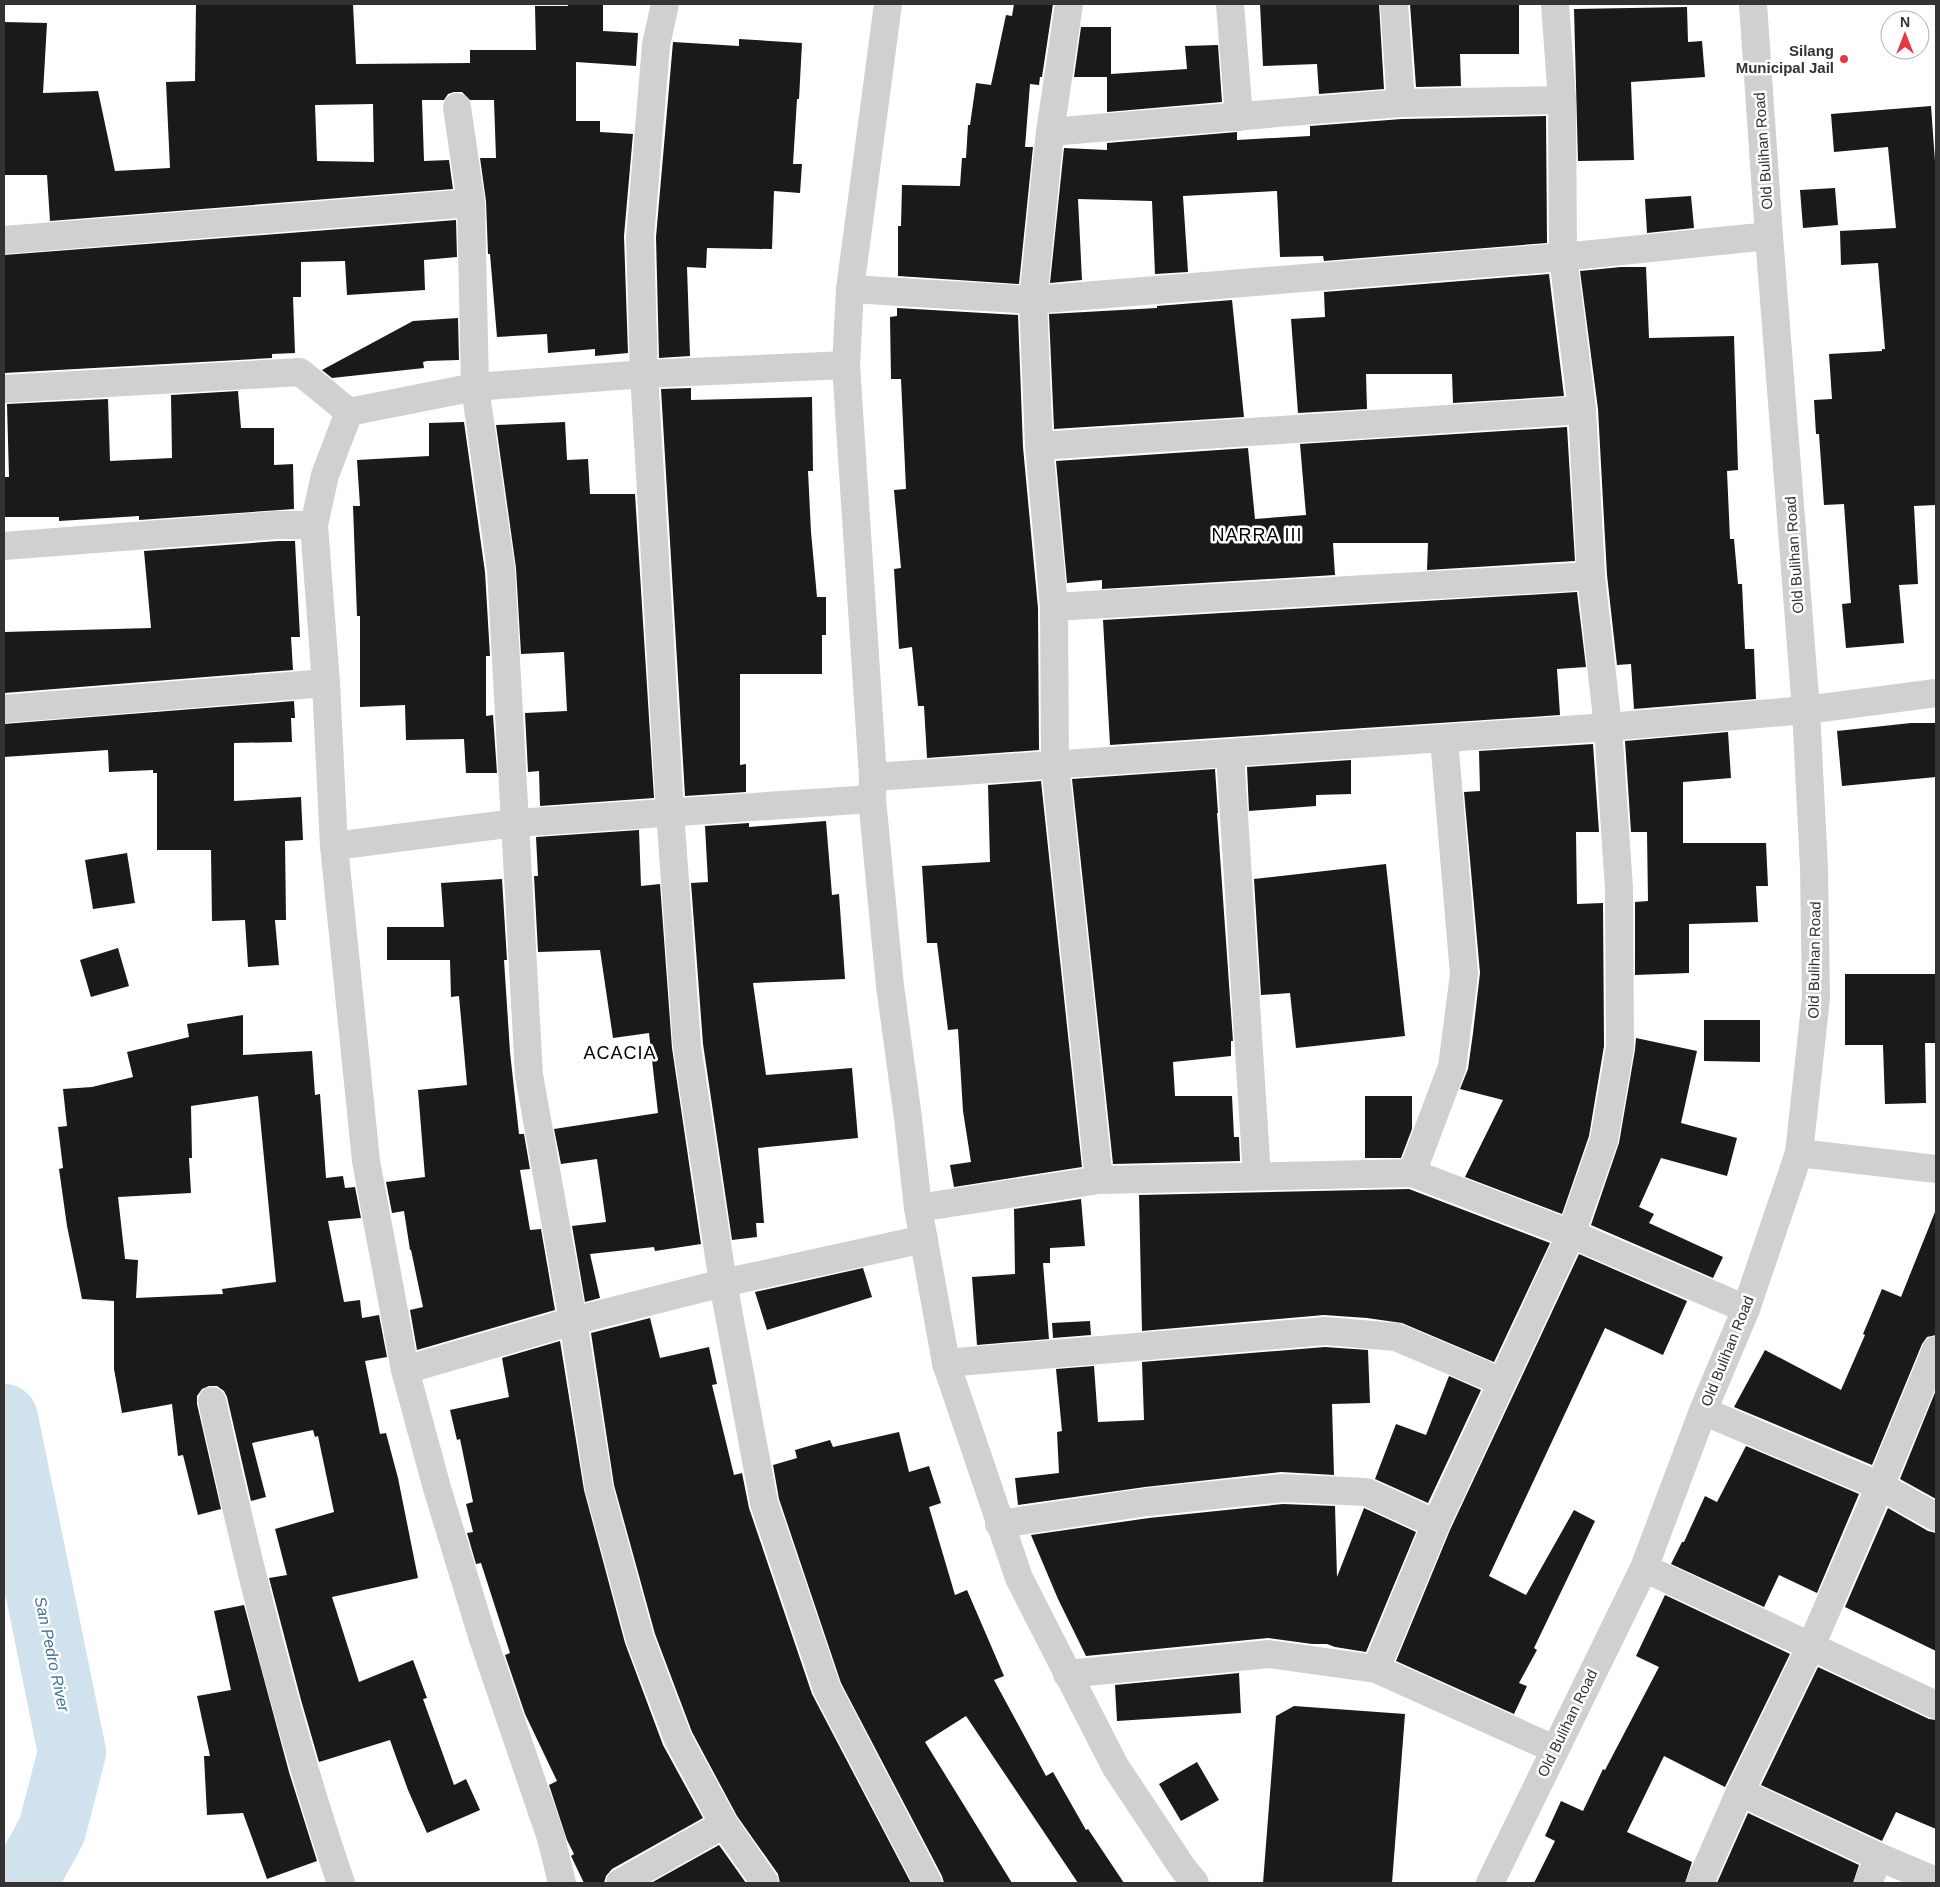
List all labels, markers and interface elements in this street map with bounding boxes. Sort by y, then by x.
north arrow [1880,10,1930,60]
text: N [1900,14,1910,30]
place label: Silang Municipal Jail [1736,42,1834,76]
marker: Silang Municipal Jail [1838,53,1850,65]
street label: Old Bulihan Road [1750,92,1776,210]
street label: Old Bulihan Road [1781,496,1807,614]
district label: NARRA III [1211,525,1303,545]
street label: Old Bulihan Road [1804,901,1824,1019]
district label: ACACIA [583,1043,657,1063]
street label: Old Bulihan Road [1697,1293,1757,1409]
water label: San Pedro River [31,1595,73,1714]
street label: Old Bulihan Road [1534,1666,1600,1780]

